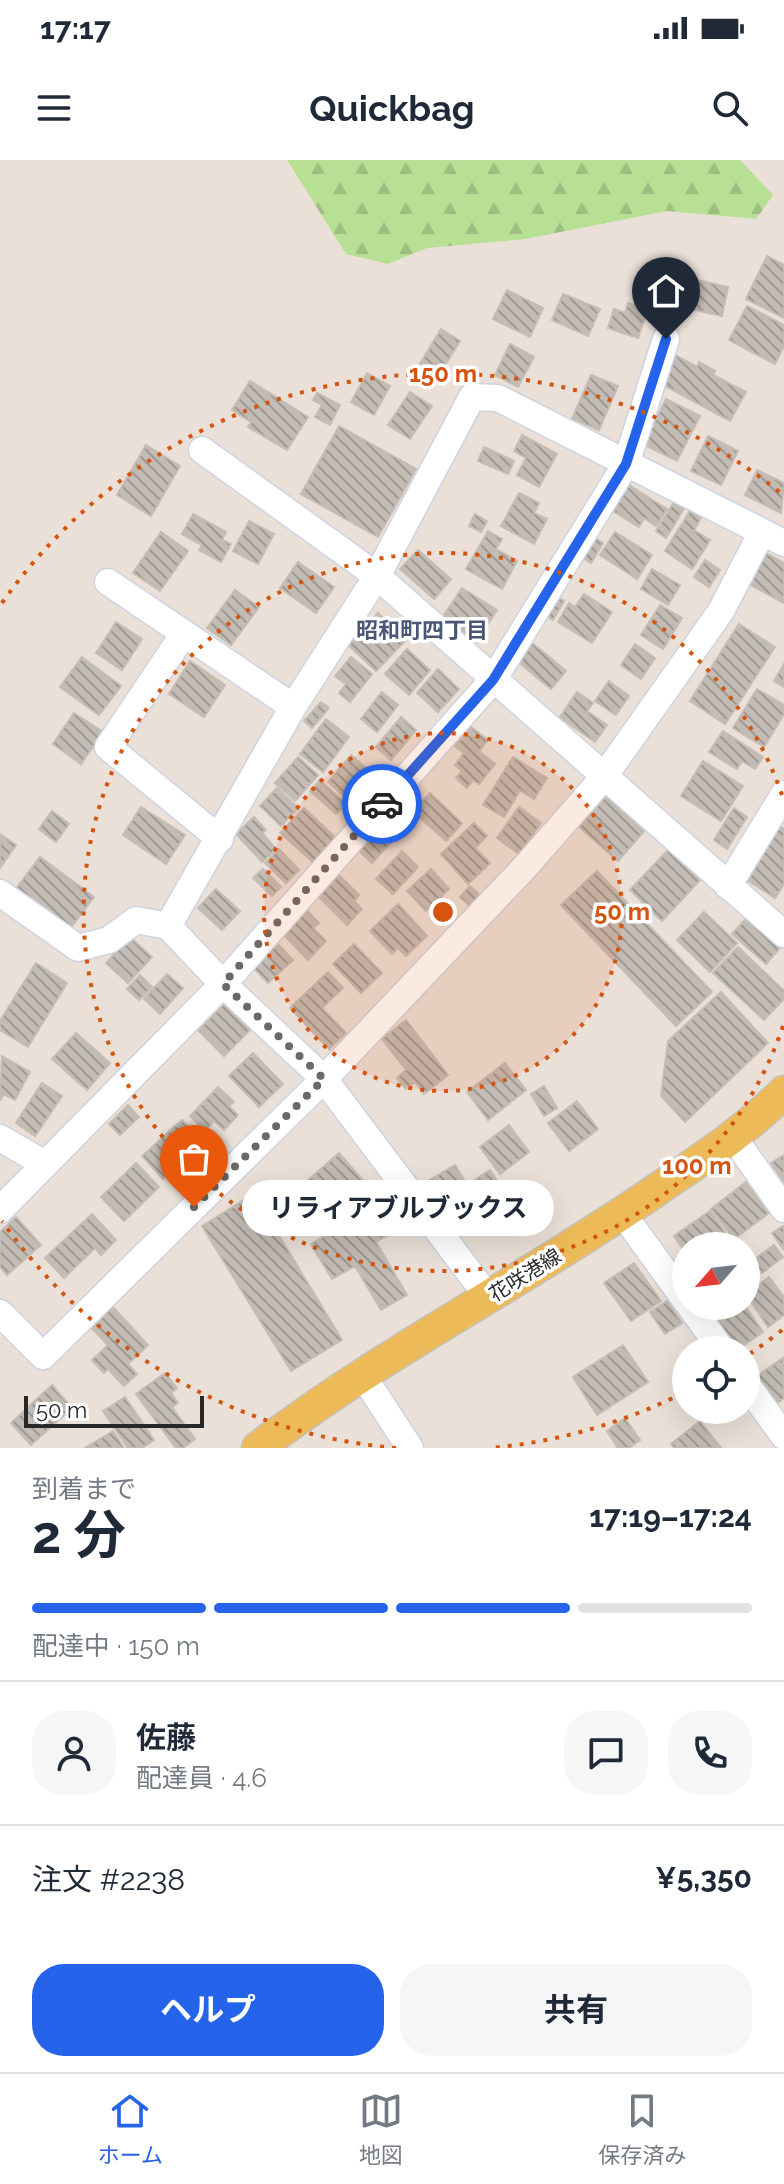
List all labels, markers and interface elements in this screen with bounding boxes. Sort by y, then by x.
text: 17:17 [40,11,111,46]
icon: menu [32,86,76,130]
icon: search [708,86,752,130]
text: Quickbag [309,87,475,129]
pin [632,257,700,339]
icon: home [644,269,688,313]
text: 150 m [409,359,477,388]
district label: 昭和町四丁目 [356,617,488,643]
courier [342,764,422,844]
icon: car [360,782,404,826]
text: 50 m [594,897,650,926]
centre of rings [429,898,457,926]
pin [160,1125,228,1207]
icon: bag [172,1137,216,1181]
text: 100 m [662,1151,732,1180]
callout: リラィアブルブックス [242,1179,554,1235]
text: リラィアブルブックス [268,1193,528,1223]
north arrow [672,1232,760,1320]
map controls [672,1232,760,1424]
street label: 花咲港線 [485,1244,565,1306]
button: locate [672,1336,760,1424]
scale bar [24,1392,204,1428]
text: 50 m [36,1397,87,1423]
text: 到着まで [32,1474,136,1504]
text: 17:19–17:24 [589,1499,752,1534]
text: 2 分 [32,1504,126,1565]
text: 配達中 · 150 m [32,1631,200,1661]
button: person [32,1711,116,1795]
button: chat [564,1711,648,1795]
button: phone [668,1711,752,1795]
text: 佐藤 [136,1720,196,1755]
text: 配達員 · 4.6 [136,1763,267,1793]
text: ¥5,350 [655,1860,752,1895]
text: 注文 #2238 [32,1862,185,1897]
button: ヘルプ [32,1964,384,2056]
button: 共有 [400,1964,752,2056]
tab: ホーム [98,2089,163,2169]
tab: 地図 [359,2089,403,2169]
tab: 保存済み [598,2089,686,2169]

